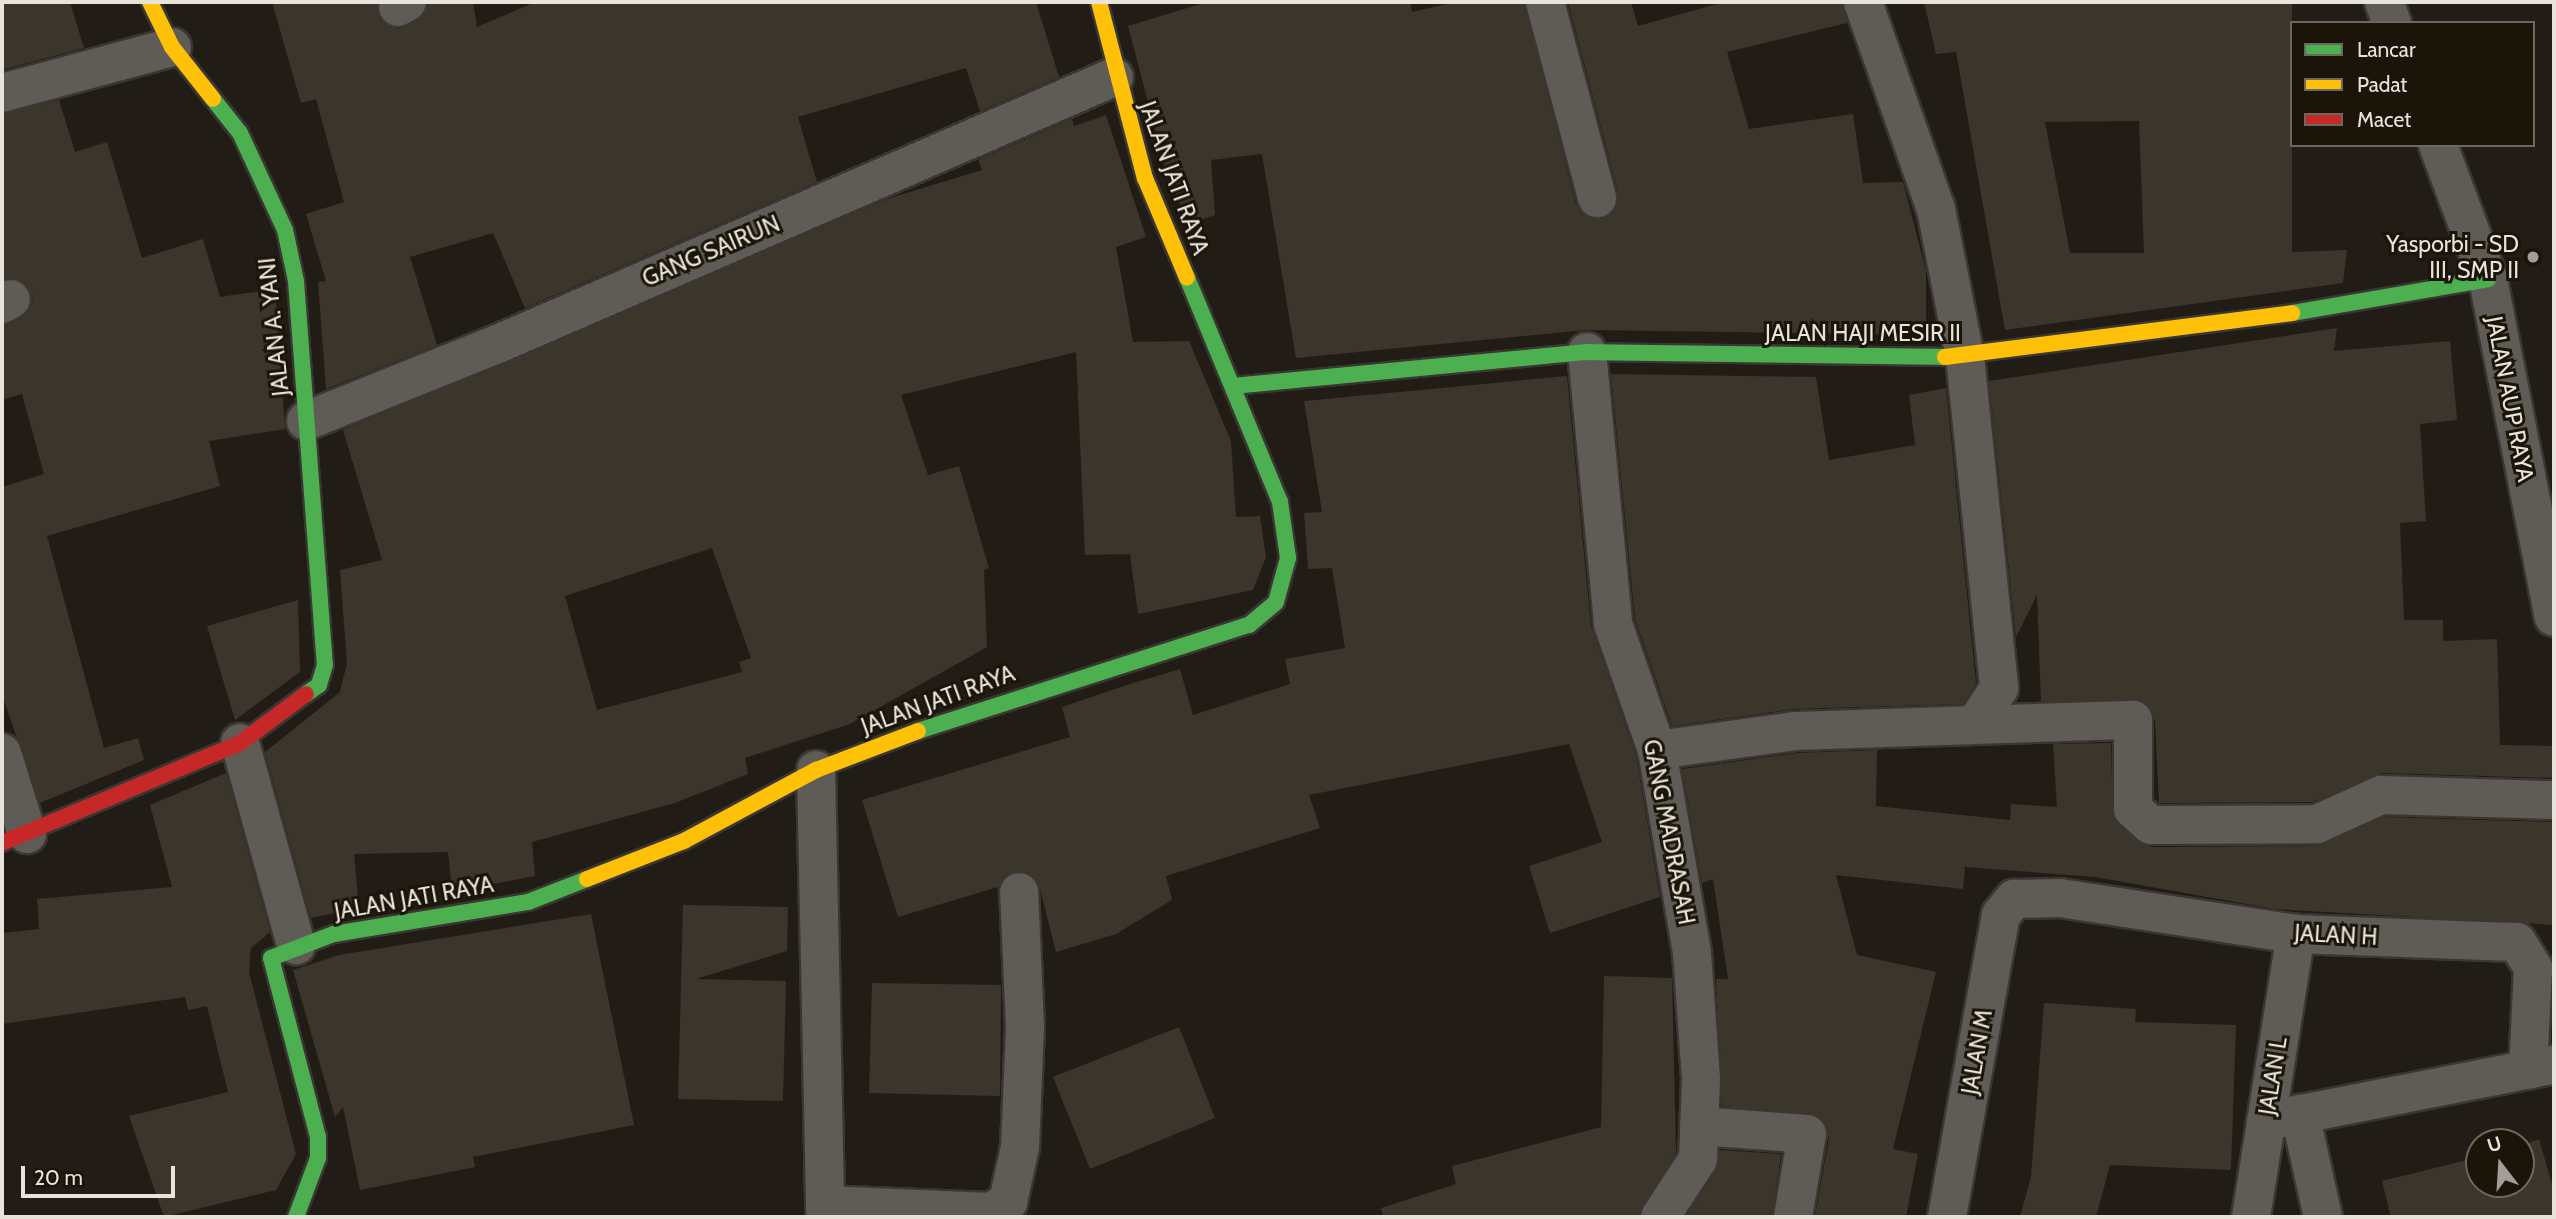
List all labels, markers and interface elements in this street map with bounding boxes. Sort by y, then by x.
legend [2290,21,2535,147]
text: Lancar [2357,37,2416,62]
text: Padat [2357,72,2407,97]
street label: JALAN JATI RAYA [1133,97,1215,259]
text: Macet [2357,107,2411,132]
street label: GANG SAIRUN [638,210,784,292]
place label: Yasporbi - SD III, SMP II [2386,230,2519,284]
marker: Yasporbi - SD III, SMP II [2525,249,2541,265]
street label: JALAN A. YANI [253,256,295,398]
street label: JALAN AUP RAYA [2480,314,2540,484]
street label: JALAN HAJI MESIR II [1765,319,1961,347]
street label: JALAN JATI RAYA [857,659,1019,741]
street label: GANG MADRASAH [1638,737,1700,927]
street label: JALAN JATI RAYA [332,870,496,926]
street label: JALAN H [2294,919,2378,951]
street label: JALAN M [1956,1007,1998,1097]
street label: JALAN L [2253,1035,2293,1117]
north arrow [2465,1128,2535,1198]
text: U [2484,1131,2504,1157]
scale bar [24,1152,178,1196]
text: 20 m [34,1165,83,1190]

